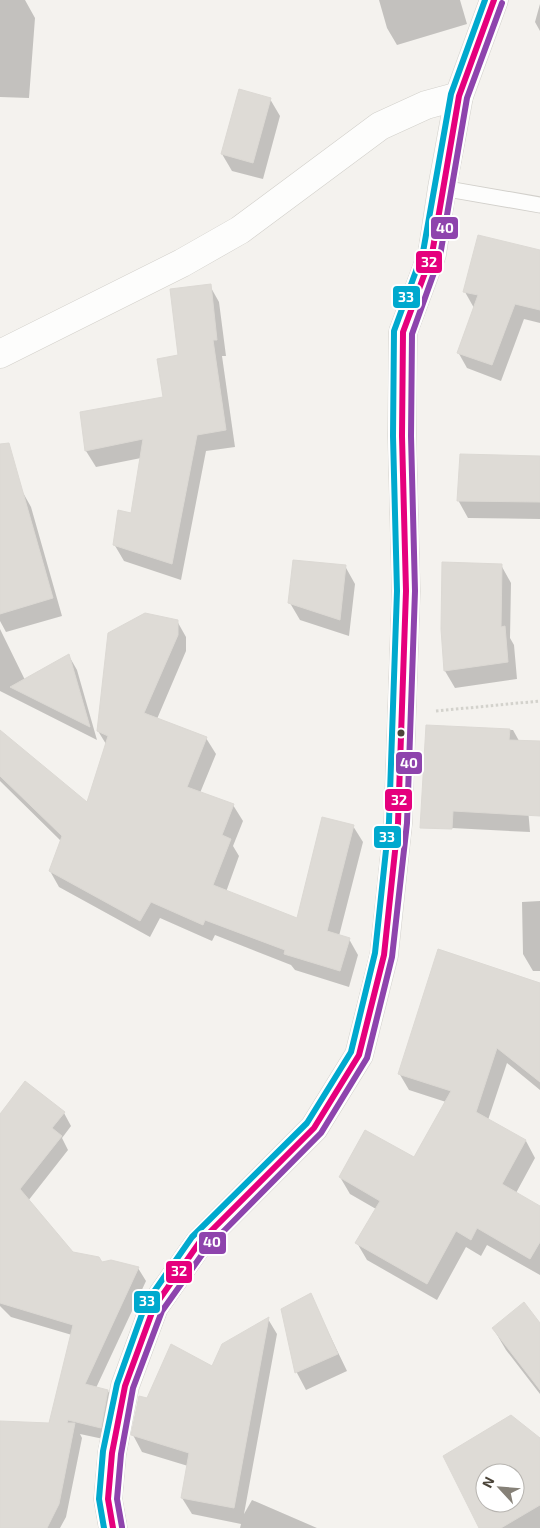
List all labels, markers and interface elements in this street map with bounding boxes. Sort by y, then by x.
line badge: 40 [430,216,459,240]
text: 40 [436,219,454,236]
line badge: 32 [415,250,443,274]
text: 32 [421,253,437,270]
line badge: 33 [392,285,421,309]
text: 33 [398,288,414,305]
unlabelled marker [396,728,406,738]
line badge: 40 [395,751,423,775]
text: 40 [400,754,418,771]
line badge: 32 [384,788,413,812]
text: 32 [391,791,407,808]
line badge: 33 [373,825,402,849]
text: 33 [379,828,395,845]
line badge: 40 [198,1231,227,1255]
text: 40 [203,1233,221,1250]
line badge: 32 [165,1260,193,1284]
text: 32 [171,1262,187,1279]
line badge: 33 [133,1290,161,1314]
text: 33 [139,1292,155,1309]
north arrow [475,1463,525,1513]
text: N [478,1474,498,1490]

